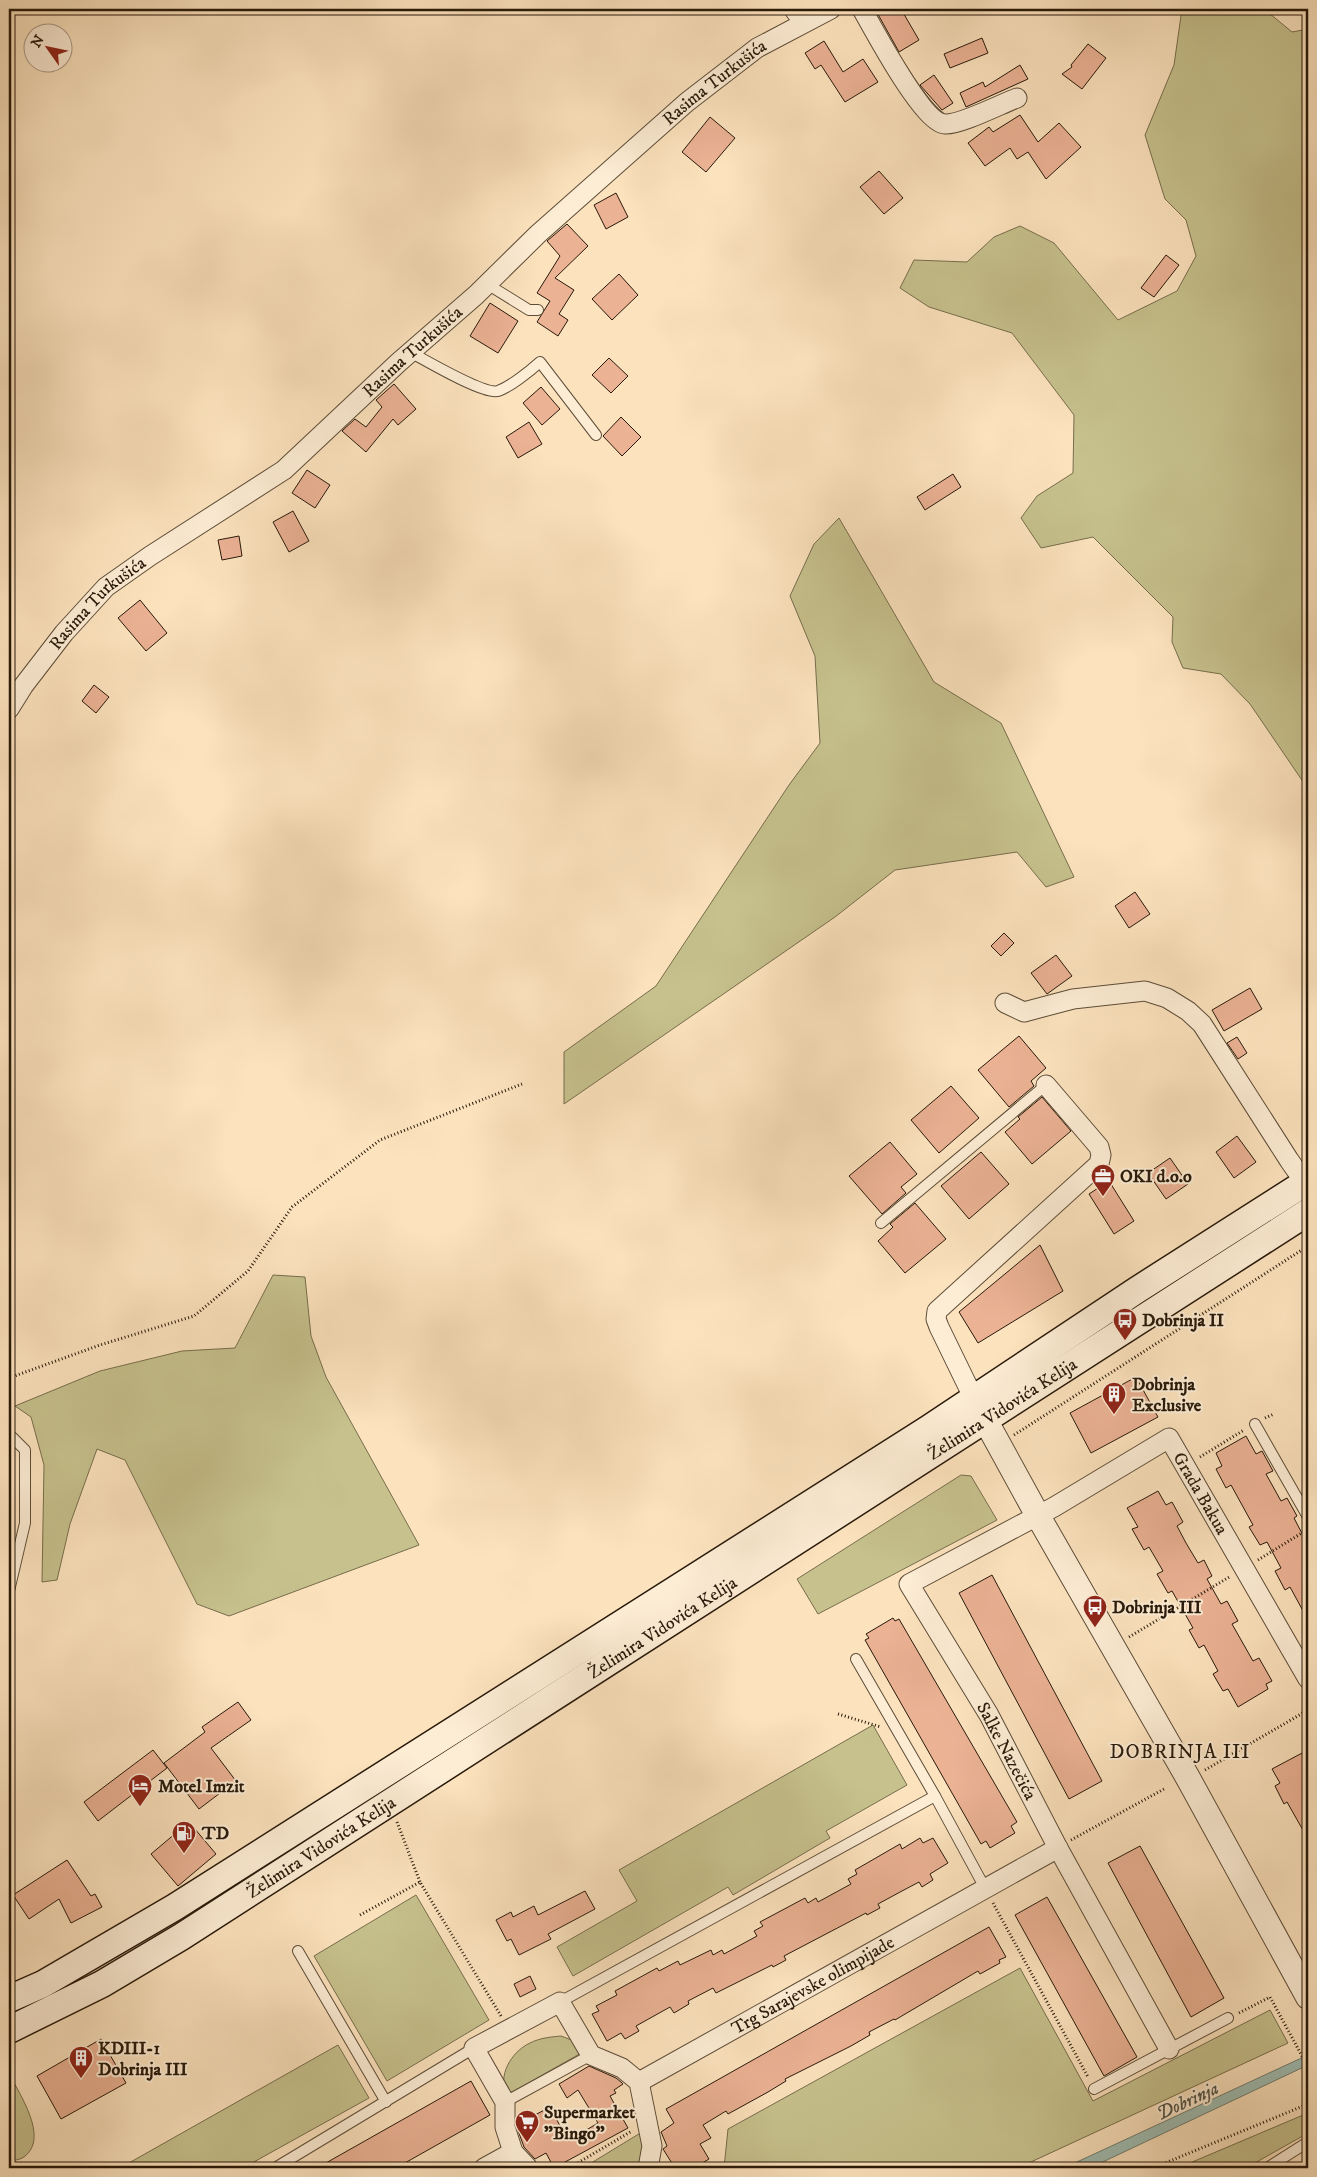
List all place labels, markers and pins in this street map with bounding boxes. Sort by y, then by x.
office icon: OKI d.o.o [1090,1163,1116,1197]
place label: OKI d.o.o [1120,1166,1192,1188]
bus stop icon: Dobrinja II [1112,1307,1138,1341]
place label: Dobrinja II [1142,1310,1225,1332]
place label: Dobrinja Exclusive [1132,1374,1202,1417]
building icon: Dobrinja Exclusive [1101,1381,1127,1415]
bus stop icon: Dobrinja III [1082,1594,1108,1628]
place label: Dobrinja III [1112,1597,1202,1619]
hotel icon: Motel Imzit [127,1773,153,1807]
place label: Motel Imzit [158,1776,245,1798]
fuel station icon: TD [171,1820,197,1854]
place label: TD [201,1823,229,1845]
place label: KDIII-1 Dobrinja III [98,2038,188,2081]
building icon: KDIII-1 Dobrinja III [68,2045,94,2079]
place label: Supermarket "Bingo" [544,2102,635,2145]
supermarket icon: Supermarket "Bingo" [514,2109,540,2143]

